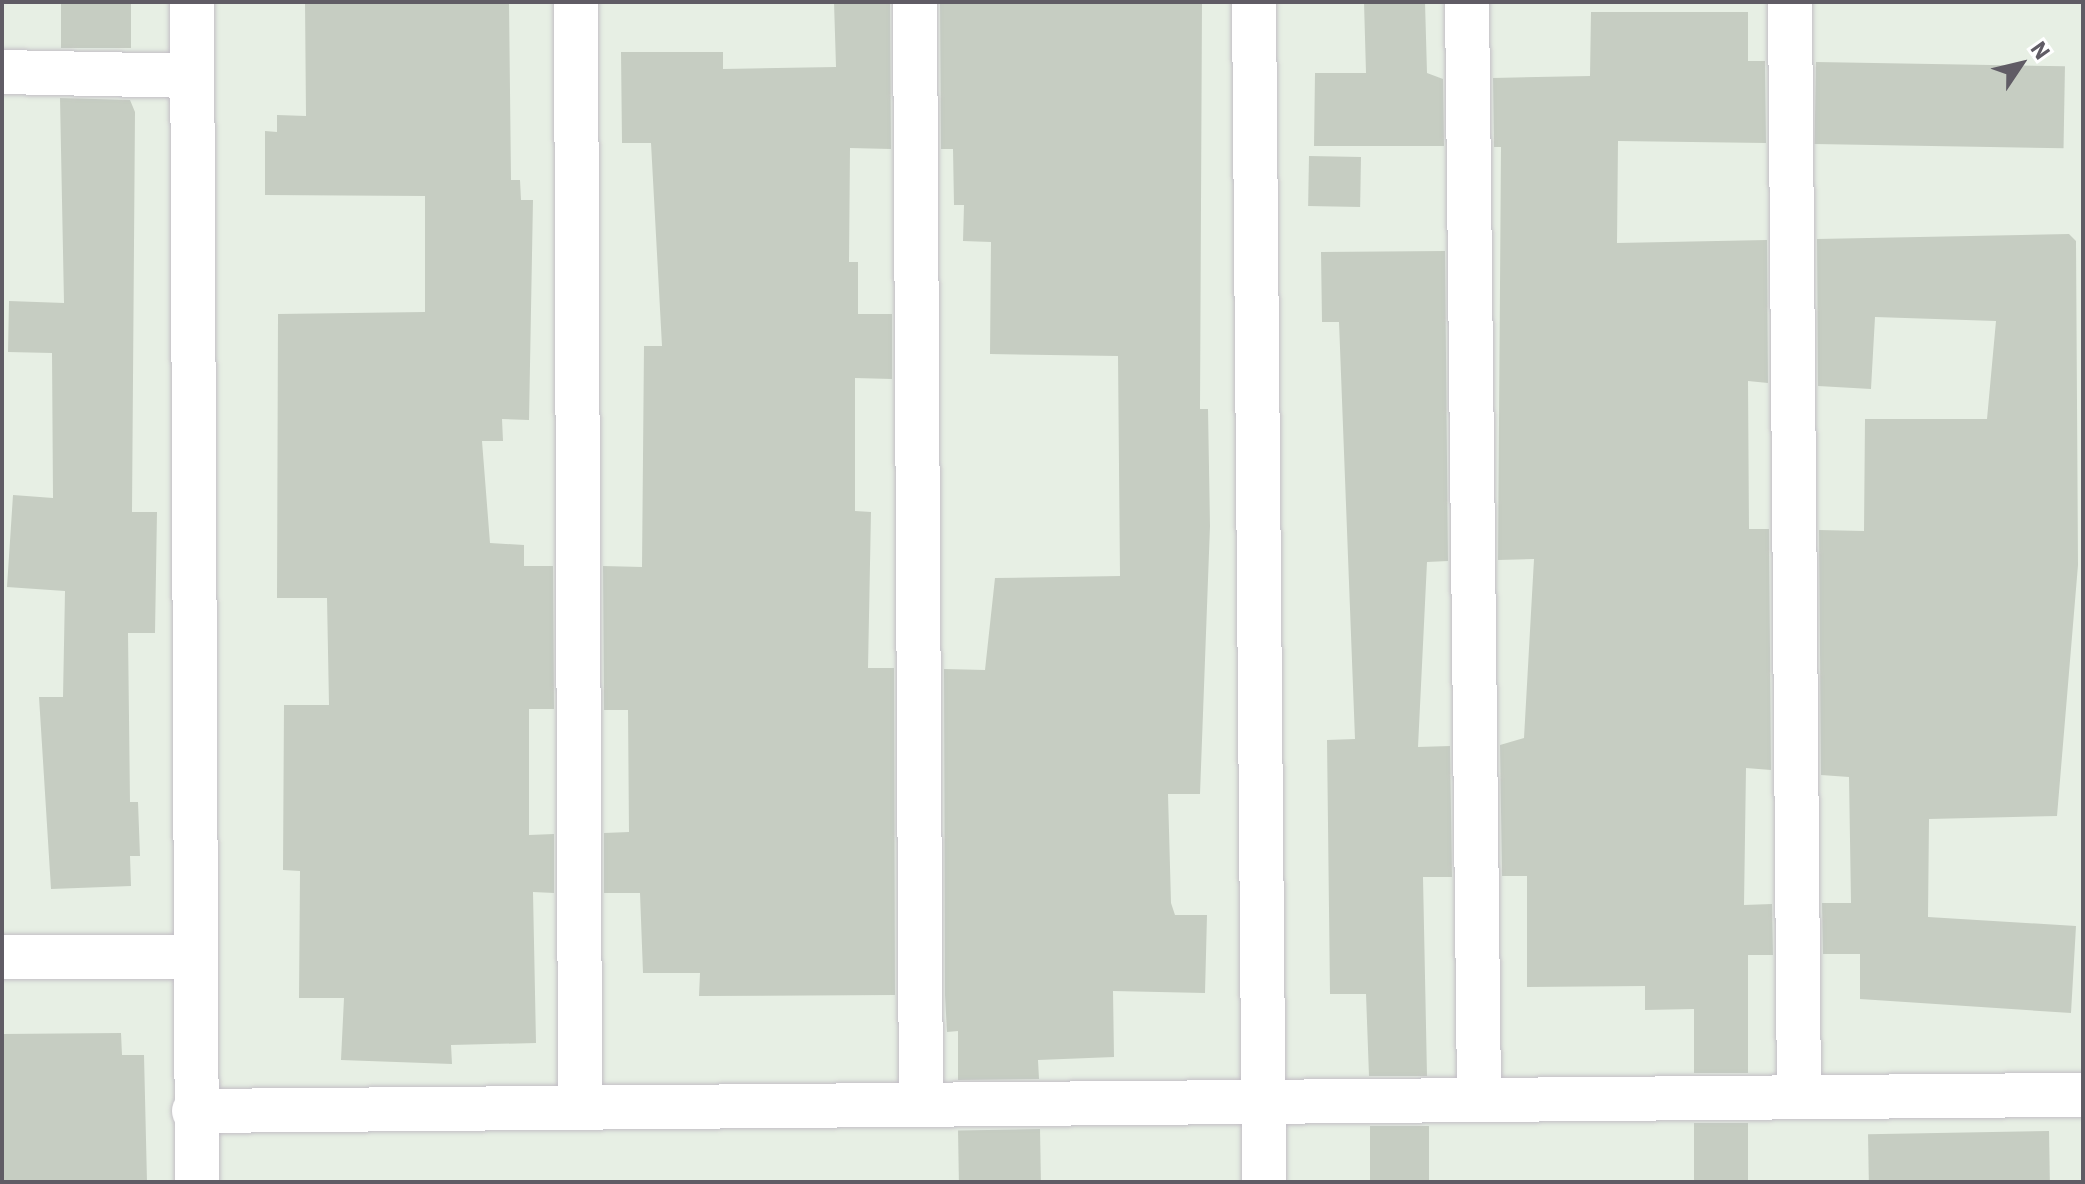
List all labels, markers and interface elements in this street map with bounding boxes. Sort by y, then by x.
north arrow [1981,24,2061,104]
text: N [2025,35,2058,65]

